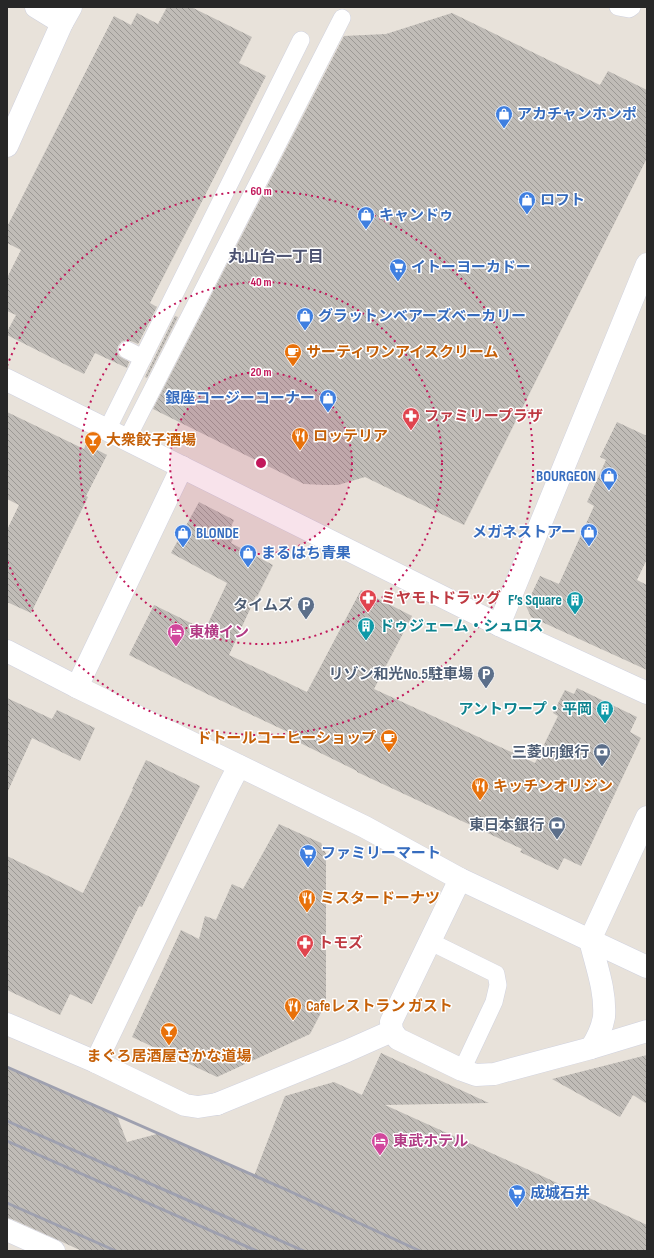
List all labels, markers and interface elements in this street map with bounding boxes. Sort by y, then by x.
shop icon: アカチャンホンポ [494,104,514,129]
place label: アカチャンホンポ [517,105,637,124]
text: 60 m [250,184,272,199]
shop icon: ロフト [517,190,537,215]
place label: ロフト [540,191,585,210]
shop icon: キャンドゥ [356,205,376,230]
place label: キャンドゥ [379,206,454,225]
district label: 丸山台一丁目 [228,248,324,267]
supermarket icon: イトーヨーカドー [388,257,408,282]
place label: イトーヨーカドー [411,258,531,277]
text: 40 m [250,275,272,290]
shop icon: グラットンベアーズベーカリー [295,306,315,331]
place label: グラットンベアーズベーカリー [318,307,526,326]
cafe icon: サーティワンアイスクリーム [283,342,303,367]
place label: サーティワンアイスクリーム [306,343,498,362]
text: 20 m [251,365,271,380]
shop icon: 銀座コージーコーナー [318,388,338,413]
place label: 銀座コージーコーナー [165,389,315,408]
pharmacy icon: ファミリープラザ [401,406,421,431]
place label: ファミリープラザ [424,407,543,426]
restaurant icon: ロッテリア [290,426,310,451]
place label: ロッテリア [313,427,388,446]
bar icon: 大衆餃子酒場 [83,430,103,455]
place label: 大衆餃子酒場 [106,431,196,450]
centre of rings [254,456,268,470]
shop icon: BOURGEON [599,466,619,491]
place label: BOURGEON [536,467,596,486]
shop icon: メガネストアー [579,522,599,547]
shop icon: BLONDE [173,523,193,548]
place label: メガネストアー [472,523,576,542]
place label: BLONDE [196,524,239,543]
shop icon: まるはち青果 [238,543,258,568]
place label: まるはち青果 [261,544,351,563]
pharmacy icon: ミヤモトドラッグ [358,588,378,613]
place label: ミヤモトドラッグ [381,589,501,608]
building icon: F’s Square [565,590,585,615]
place label: F’s Square [508,591,562,610]
parking icon: タイムズ [296,595,316,620]
place label: タイムズ [233,596,293,615]
building icon: ドゥジェーム・シュロス [356,616,376,641]
place label: ドゥジェーム・シュロス [379,617,544,636]
hotel icon: 東横イン [166,622,186,647]
place label: 東横イン [189,623,249,642]
parking icon: リゾン和光No.5駐車場 [476,664,496,689]
place label: リゾン和光No.5駐車場 [329,665,473,684]
building icon: アントワープ・平岡 [595,699,615,724]
place label: アントワープ・平岡 [458,700,592,719]
cafe icon: ドトールコーヒーショップ [379,728,399,753]
place label: ドトールコーヒーショップ [197,729,376,748]
bank icon: 三菱UFJ銀行 [592,742,612,767]
place label: 三菱UFJ銀行 [512,743,589,762]
restaurant icon: キッチンオリジン [470,776,490,801]
place label: キッチンオリジン [493,777,613,796]
bank icon: 東日本銀行 [547,815,567,840]
place label: 東日本銀行 [469,816,544,835]
supermarket icon: ファミリーマート [298,843,318,868]
place label: ファミリーマート [321,844,441,863]
restaurant icon: ミスタードーナツ [297,888,317,913]
place label: ミスタードーナツ [320,889,440,908]
pharmacy icon: トモズ [295,933,315,958]
place label: トモズ [318,934,363,953]
restaurant icon: Cafeレストラン ガスト [283,996,303,1021]
place label: Cafeレストラン ガスト [306,997,453,1016]
bar icon: まぐろ居酒屋さかな道場 [159,1021,179,1046]
place label: まぐろ居酒屋さかな道場 [86,1047,252,1066]
hotel icon: 東武ホテル [370,1131,390,1156]
place label: 東武ホテル [393,1132,468,1151]
supermarket icon: 成城石井 [507,1183,527,1208]
place label: 成城石井 [530,1184,590,1203]

